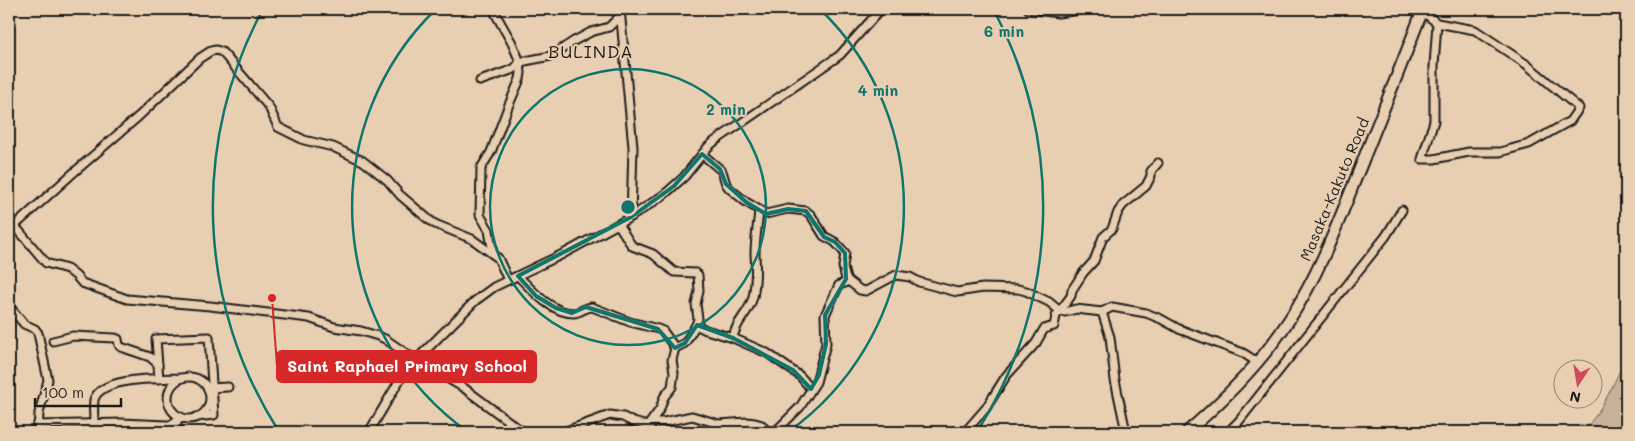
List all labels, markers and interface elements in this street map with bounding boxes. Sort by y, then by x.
text: 6 min [984,21,1024,41]
district label: BULINDA [548,39,634,63]
text: 4 min [858,80,898,100]
text: 2 min [706,99,746,119]
street label: Masaka-Kakuto Road [1295,114,1373,264]
centre of rings [619,198,637,216]
callout: Saint Raphael Primary School [277,351,536,382]
text: Saint Raphael Primary School [287,355,527,376]
north arrow [1552,358,1602,408]
scale bar [35,376,121,408]
text: 100 m [42,382,84,402]
text: N [1568,387,1582,408]

